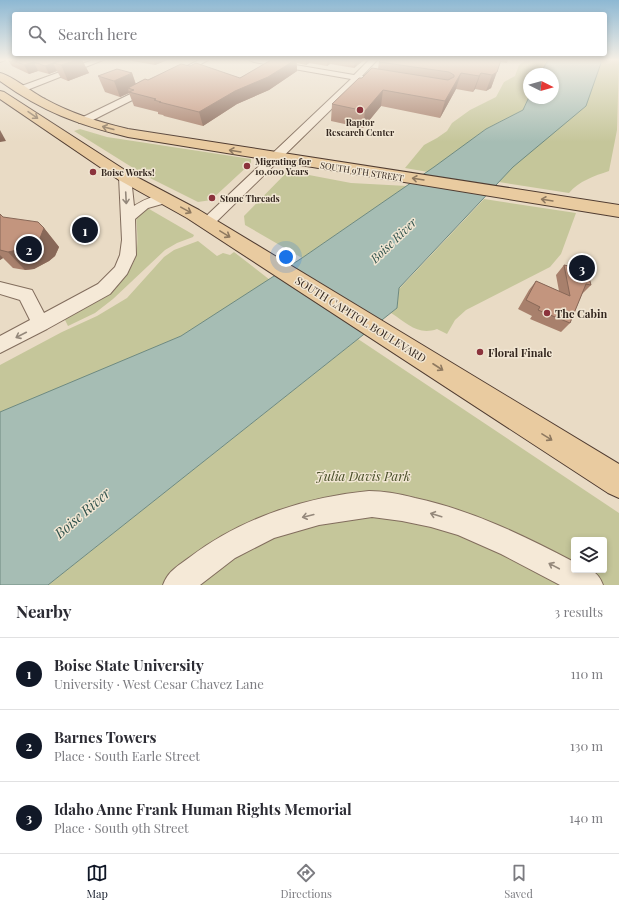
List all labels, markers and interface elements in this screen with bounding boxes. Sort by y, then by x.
search box [12,12,607,56]
icon: search [26,23,48,45]
text: Search here [58,24,137,44]
north arrow [523,68,559,104]
marker: Raptor Research Center [355,105,365,115]
one-way arrow [27,111,38,119]
place label: Raptor Research Center [326,116,395,138]
one-way arrow [101,123,114,131]
one-way arrow [229,147,242,155]
place label: Migrating for 10,000 Years [255,155,312,177]
street label: SOUTH 9TH STREET [319,158,405,184]
marker: Migrating for 10,000 Years [242,161,252,171]
place label: Boise Works! [101,166,155,178]
marker: Boise Works! [88,167,98,177]
one-way arrow [412,175,425,183]
one-way arrow [122,191,129,204]
place label: Stone Threads [220,192,280,204]
marker: Stone Threads [207,193,217,203]
one-way arrow [541,196,554,204]
one-way arrow [180,207,192,215]
water label: Boise River [366,213,420,267]
pin: 1 [72,215,98,245]
one-way arrow [219,230,230,238]
pin: 2 [16,234,42,264]
your location [276,247,296,267]
pin: 3 [569,253,595,283]
street label: SOUTH CAPITOL BOULEVARD [293,272,429,366]
place label: The Cabin [555,306,607,321]
marker: The Cabin [542,308,552,318]
one-way arrow [15,331,27,339]
place label: Floral Finale [488,345,553,360]
marker: Floral Finale [475,347,485,357]
one-way arrow [432,363,443,371]
one-way arrow [542,432,553,441]
park label: Julia Davis Park [315,467,411,484]
water label: Boise River [49,483,115,543]
one-way arrow [429,511,442,518]
one-way arrow [302,512,315,520]
map controls [571,537,607,573]
button: layers [571,537,607,573]
one-way arrow [549,562,561,570]
text: Nearby [16,600,71,622]
text: 3 results [554,603,603,620]
text: Boise State University [54,655,204,675]
text: 1 [27,665,31,682]
text: 110 m [571,665,603,682]
text: University · West Cesar Chavez Lane [54,675,264,692]
text: Barnes Towers [54,727,156,747]
text: 2 [26,737,32,754]
text: 130 m [570,737,603,754]
text: Place · South Earle Street [54,747,200,764]
text: Idaho Anne Frank Human Rights Memorial [54,799,352,819]
text: 3 [26,809,32,826]
text: 140 m [569,809,603,826]
text: Place · South 9th Street [54,819,189,836]
tab: Map [86,862,108,901]
tab: Directions [280,862,332,901]
tab: Saved [504,862,533,901]

